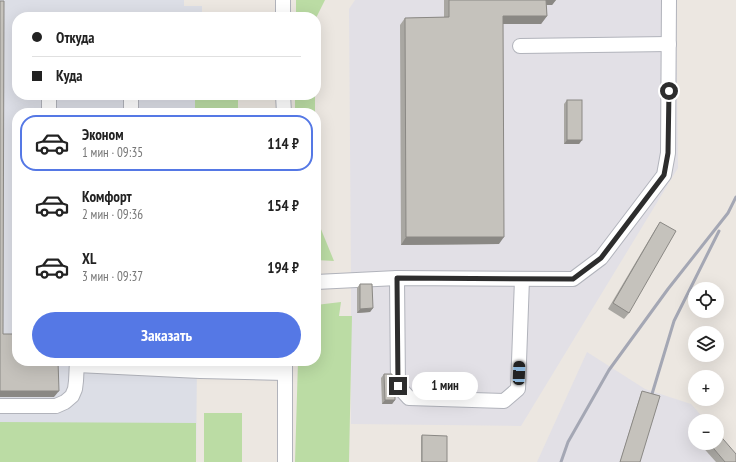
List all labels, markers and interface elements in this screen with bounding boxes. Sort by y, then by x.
text: Откуда [56,28,95,47]
text: Куда [56,66,83,85]
route start [660,82,678,100]
icon: car [34,125,70,161]
text: Эконом [82,125,123,144]
text: 114 ₽ [267,134,299,153]
text: 1 мин · 09:35 [82,144,143,161]
icon: car [34,187,70,223]
text: Комфорт [82,187,132,206]
text: 154 ₽ [267,196,299,215]
text: 2 мин · 09:36 [82,206,143,223]
icon: car [34,249,70,285]
text: XL [82,249,96,268]
text: 194 ₽ [267,258,299,277]
text: 3 мин · 09:37 [82,268,143,285]
map controls [688,282,724,450]
button: locate [688,282,724,318]
button: Заказать [32,312,301,358]
button: layers [688,326,724,362]
car [513,361,525,385]
button: + [688,370,724,406]
callout: 1 мин [412,372,478,400]
route end [389,377,407,395]
text: 1 мин [431,377,459,394]
button: − [688,414,724,450]

